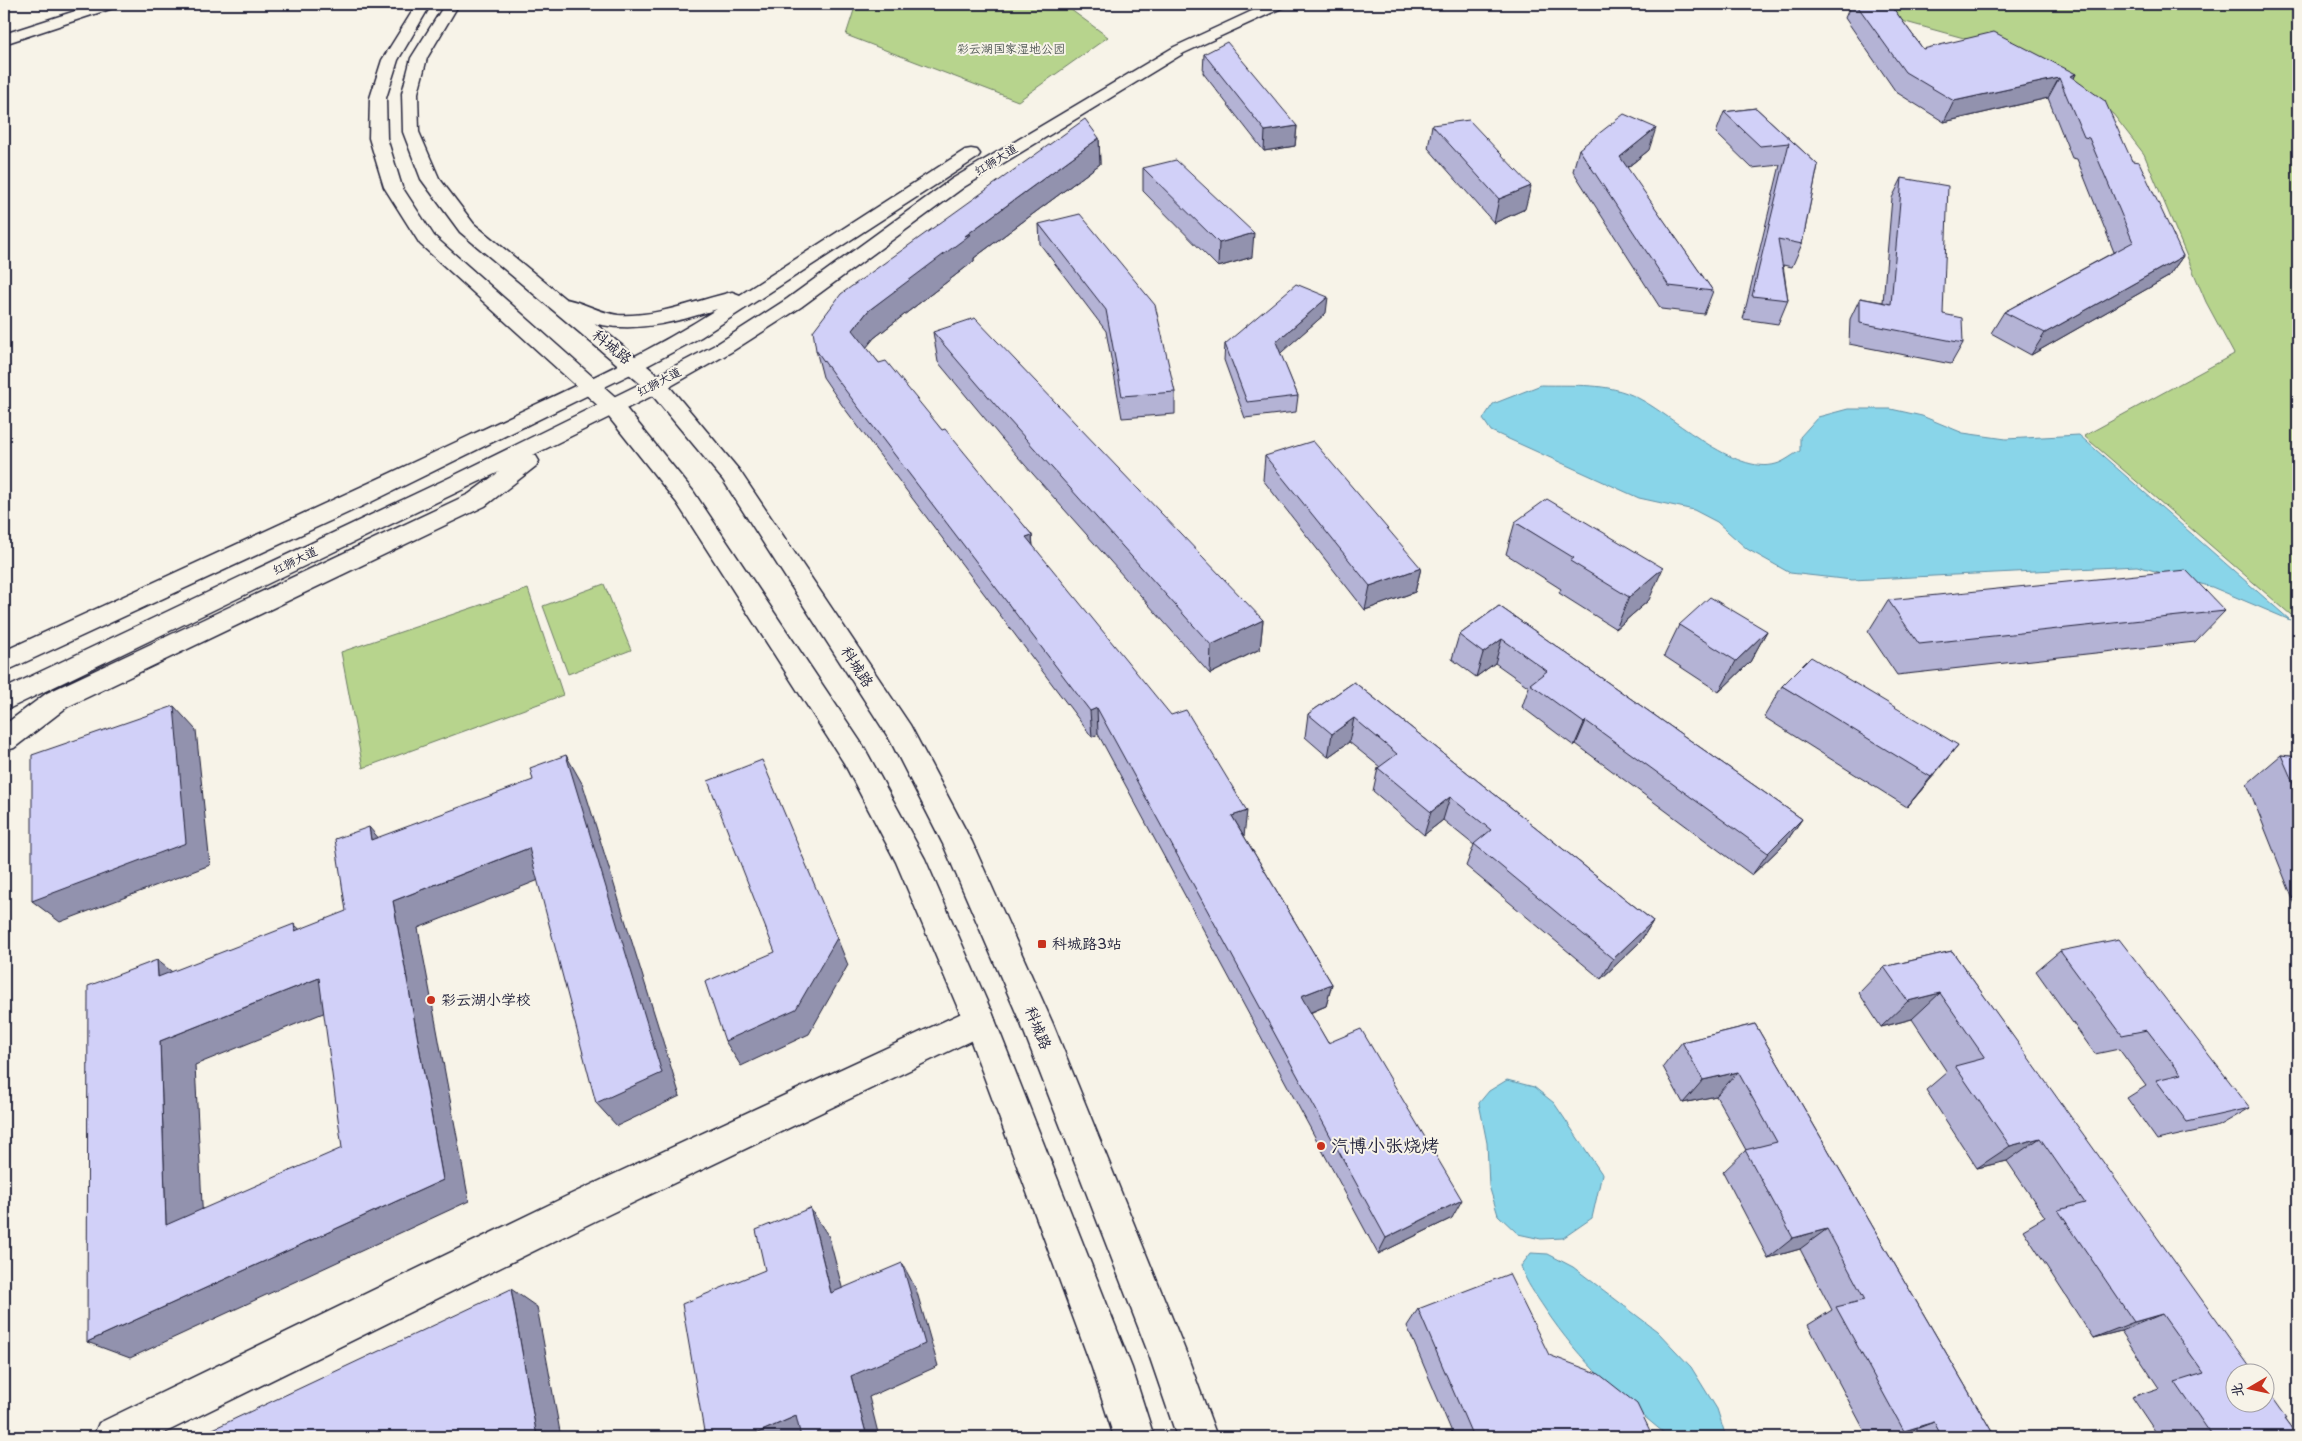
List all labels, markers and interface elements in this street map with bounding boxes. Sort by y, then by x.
park label: 彩云湖国家湿地公园 [957,39,1065,57]
street label: 红狮大道 [970,139,1021,180]
street label: 科城路 [588,323,638,369]
street label: 红狮大道 [633,362,684,400]
street label: 红狮大道 [269,541,320,579]
street label: 科城路 [836,641,880,691]
place label: 科城路3站 [1052,931,1122,954]
marker: 科城路3站 [1036,938,1048,950]
place label: 彩云湖小学校 [441,987,531,1010]
marker: 彩云湖小学校 [425,994,437,1006]
street label: 科城路 [1020,1002,1058,1053]
place label: 汽博小张烧烤 [1331,1131,1439,1158]
marker: 汽博小张烧烤 [1315,1140,1327,1152]
north arrow [2224,1364,2274,1414]
text: 北 [2225,1382,2248,1399]

